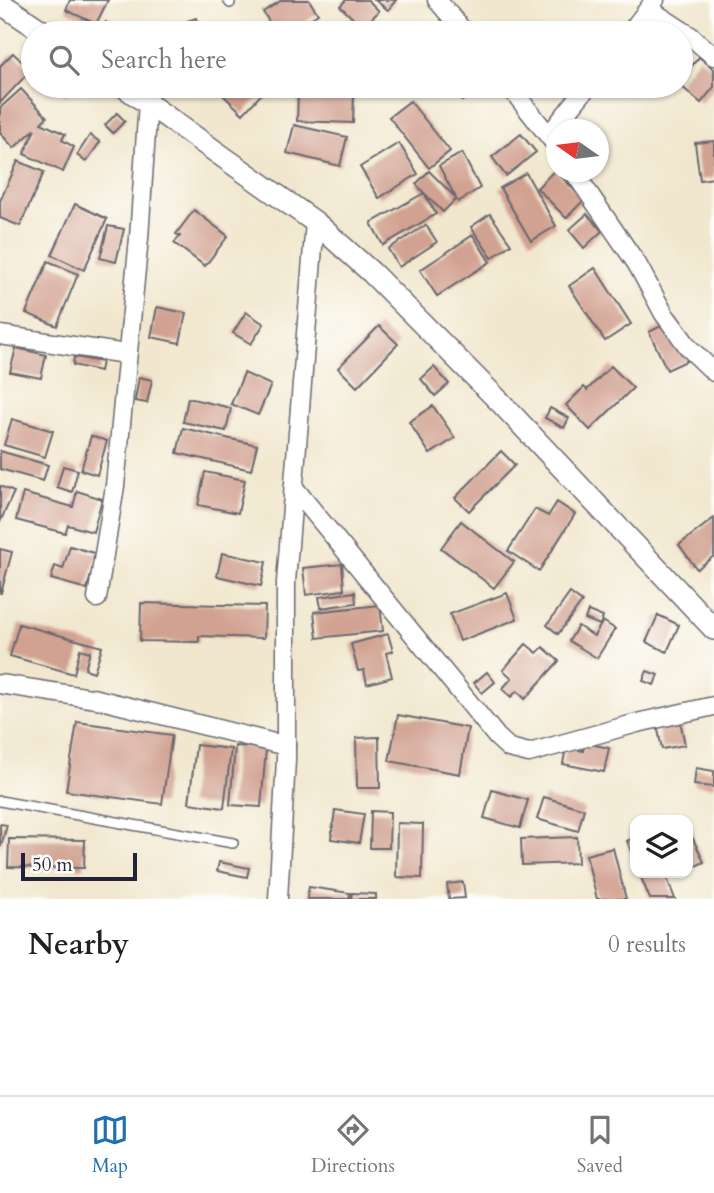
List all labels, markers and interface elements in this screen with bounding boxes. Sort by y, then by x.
search box [21,21,693,98]
icon: search [45,41,83,79]
text: Search here [101,42,227,77]
north arrow [546,119,609,182]
map controls [630,815,693,878]
button: layers [630,815,693,878]
scale bar [21,850,136,882]
text: 50 m [32,852,73,878]
text: Nearby [28,924,129,965]
text: 0 results [608,929,686,960]
tab: Map [91,1111,129,1179]
tab: Directions [311,1111,395,1179]
tab: Saved [577,1111,623,1179]

